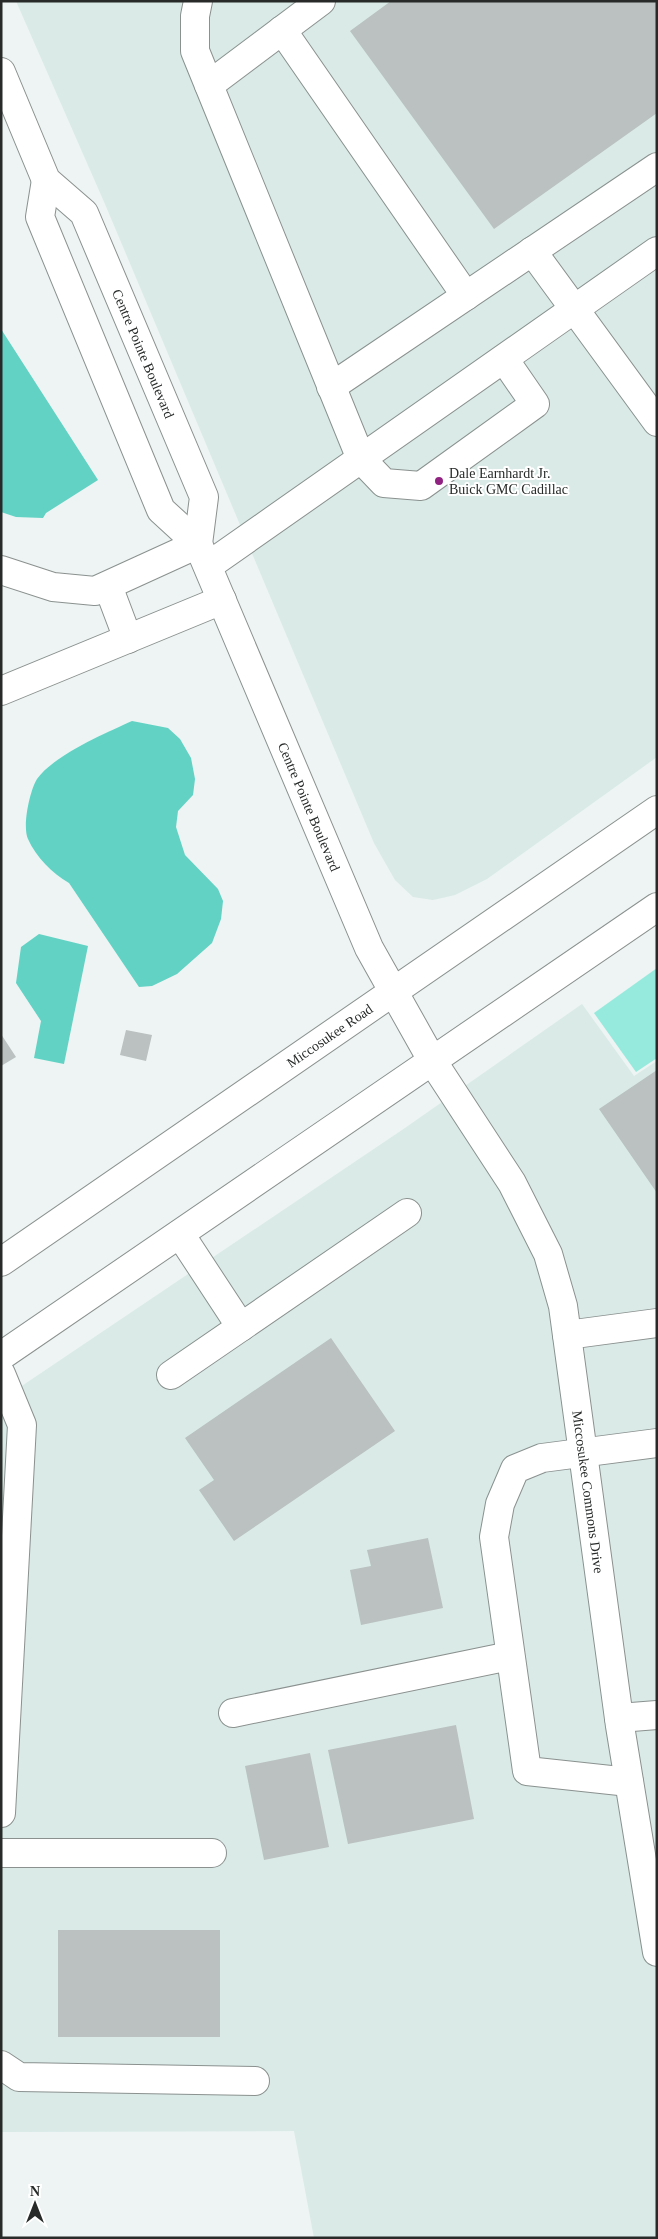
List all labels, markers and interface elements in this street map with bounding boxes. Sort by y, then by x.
street label: Centre Pointe Boulevard [109,287,177,421]
place label: Dale Earnhardt Jr. Buick GMC Cadillac [449,466,568,497]
marker: Dale Earnhardt Jr. Buick GMC Cadillac [433,475,445,487]
street label: Centre Pointe Boulevard [275,740,343,874]
street label: Miccosukee Road [284,1001,376,1071]
street label: Miccosukee Commons Drive [569,1410,606,1574]
north arrow [10,2179,60,2229]
text: N [30,2184,40,2199]

